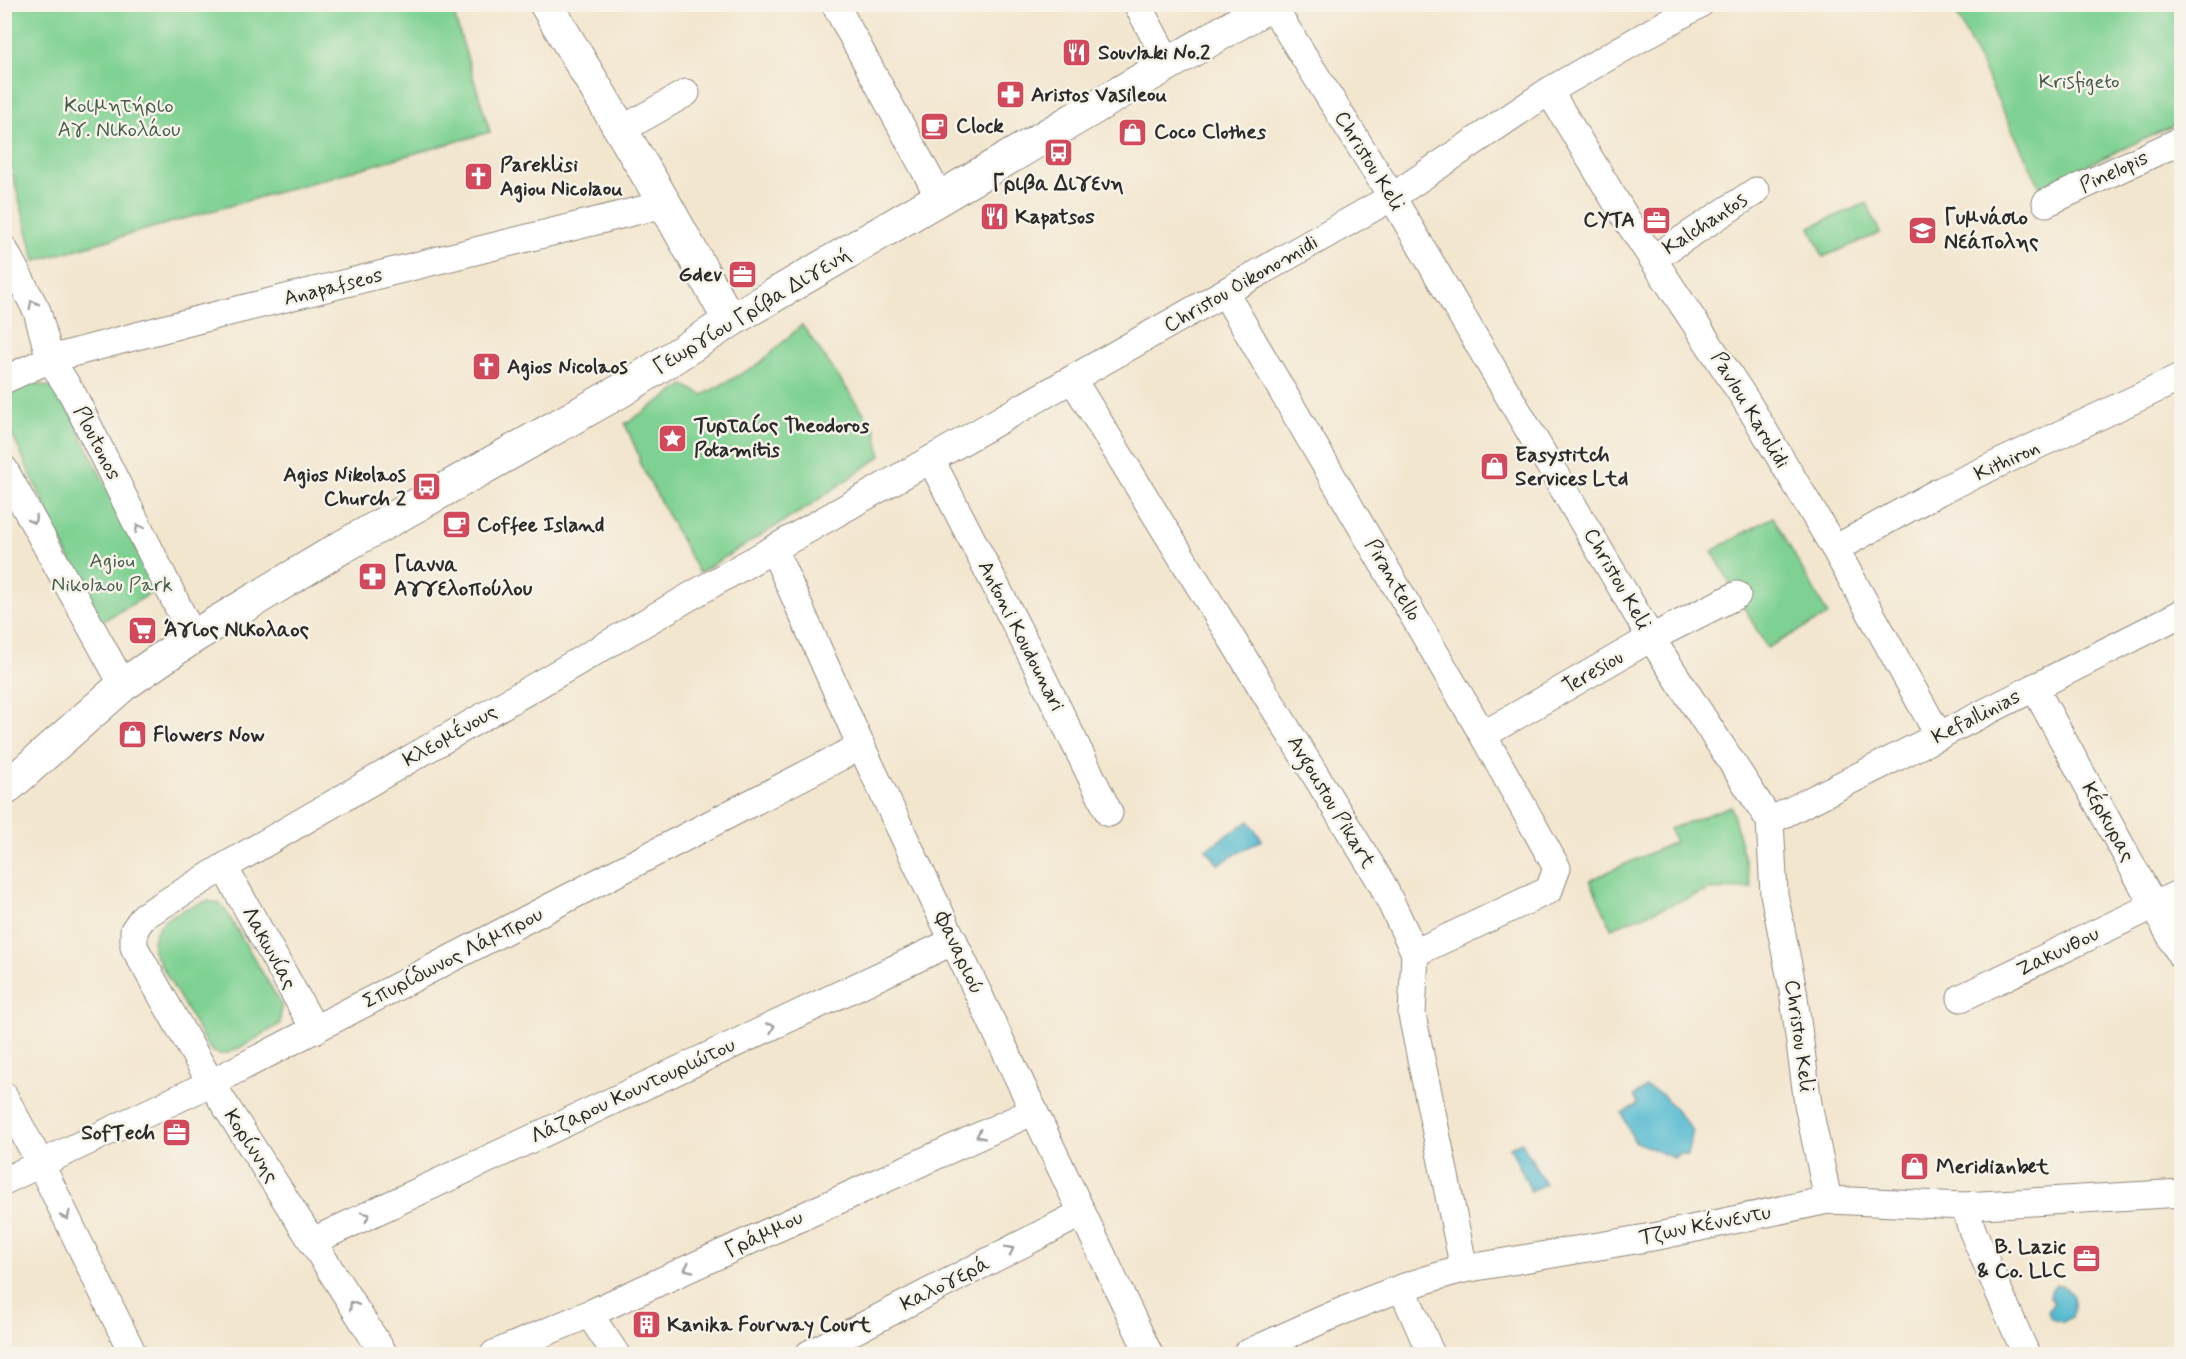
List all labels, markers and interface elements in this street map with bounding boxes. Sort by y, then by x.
restaurant icon: Souvlaki No.2 [1061,37,1093,69]
place label: Souvlaki No.2 [1098,39,1211,67]
park label: Krisfigeto [2038,68,2120,96]
pharmacy icon: Aristos Vasileou [994,79,1026,111]
place label: Aristos Vasileou [1031,81,1168,109]
park label: Κοιμητήριο Αγ. Νικολάου [57,92,181,144]
street label: Christou Keli [1327,106,1411,216]
cafe icon: Clock [919,110,951,142]
place label: Clock [956,112,1004,140]
shop icon: Coco Clothes [1117,116,1149,148]
place label: Coco Clothes [1154,118,1267,146]
bus stop icon: Γριβα Διγενη [1042,137,1074,169]
street label: Pinelopis [2075,144,2153,200]
place label: Pareklisi Agiou Nicolaou [500,151,623,203]
church icon: Pareklisi Agiou Nicolaou [463,161,495,193]
place label: Γριβα Διγενη [992,170,1124,198]
street label: Kalchantos [1657,186,1753,262]
restaurant icon: Kapatsos [978,201,1010,233]
place label: Kapatsos [1015,203,1095,231]
office icon: CYTA [1640,204,1672,236]
place label: Γυμνάσιο Νεάπολης [1944,204,2038,256]
place label: CYTA [1583,206,1635,234]
school or university icon: Γυμνάσιο Νεάπολης [1907,214,1939,246]
street label: Christou Oikonomidi [1159,228,1323,340]
street label: Γεωργίου Γρίβα Διγενή [648,241,856,381]
office icon: Gdev [727,259,759,291]
street label: Anapafseos [281,261,385,313]
place label: Gdev [678,261,722,289]
one-way arrow [29,299,40,310]
street label: Pavlou Karolidi [1704,346,1796,474]
church icon: Agios Nicolaos [470,351,502,383]
place label: Agios Nicolaos [507,353,628,381]
street label: Ploutonos [66,401,128,485]
place label: Τυρταίος Theodoros Potamitis [693,412,870,464]
place icon: Τυρταίος Theodoros Potamitis [657,422,689,454]
street label: Kithiron [1970,434,2044,488]
place label: Easystitch Services Ltd [1515,441,1628,493]
shop icon: Easystitch Services Ltd [1478,451,1510,483]
place label: Agios Nikolaos Church 2 [283,461,407,513]
bus stop icon: Agios Nikolaos Church 2 [411,471,443,503]
cafe icon: Coffee Island [440,509,472,541]
place label: Coffee Island [477,511,604,539]
one-way arrow [26,514,37,524]
street label: Christou Keli [1577,523,1657,635]
one-way arrow [135,524,146,535]
street label: Pirantello [1358,534,1428,626]
park label: Agiou Nikolaou Park [51,547,173,599]
place label: Γιαννα Αγγελοπούλου [394,551,533,603]
street label: Antoni Koudounari [971,556,1071,716]
pharmacy icon: Γιαννα Αγγελοπούλου [357,561,389,593]
supermarket icon: Άγιος Νικολαος [127,614,159,646]
place label: Άγιος Νικολαος [164,616,309,644]
street label: Teresiou [1557,643,1629,701]
street label: Kefallinias [1927,683,2025,751]
street label: Κλεομένους [397,697,502,774]
shop icon: Flowers Now [116,719,148,751]
place label: Flowers Now [153,721,265,749]
street label: Avgoustou Pikart [1279,730,1382,875]
street label: Κέρκυρας [2075,776,2142,867]
street label: Σπυρίδωνος Λάμπρου [358,900,548,1016]
street label: Λακωνίας [235,901,303,995]
street label: Φαναριού [927,906,990,999]
street label: Ζακυνθου [2012,920,2104,984]
street label: Christou Keli [1777,978,1821,1094]
one-way arrow [764,1022,775,1034]
street label: Λάζαρου Κουντουριώτου [526,1031,740,1151]
street label: Κορίννης [217,1104,285,1188]
office icon: SofTech [160,1117,192,1149]
place label: SofTech [81,1119,155,1147]
one-way arrow [976,1128,987,1140]
shop icon: Meridianbet [1899,1151,1931,1183]
place label: Meridianbet [1936,1153,2050,1181]
street label: Τζων Κέννεντυ [1636,1197,1773,1252]
street label: Γράμμου [720,1204,808,1264]
one-way arrow [58,1209,70,1220]
one-way arrow [359,1211,370,1223]
place label: B. Lazic & Co. LLC [1977,1233,2067,1285]
office icon: B. Lazic & Co. LLC [2071,1243,2103,1275]
one-way arrow [1003,1246,1014,1257]
street label: Καλογερά [896,1250,994,1318]
one-way arrow [684,1261,695,1273]
one-way arrow [348,1301,360,1311]
building icon: Kanika Fourway Court [630,1309,662,1341]
place label: Kanika Fourway Court [667,1311,871,1339]

